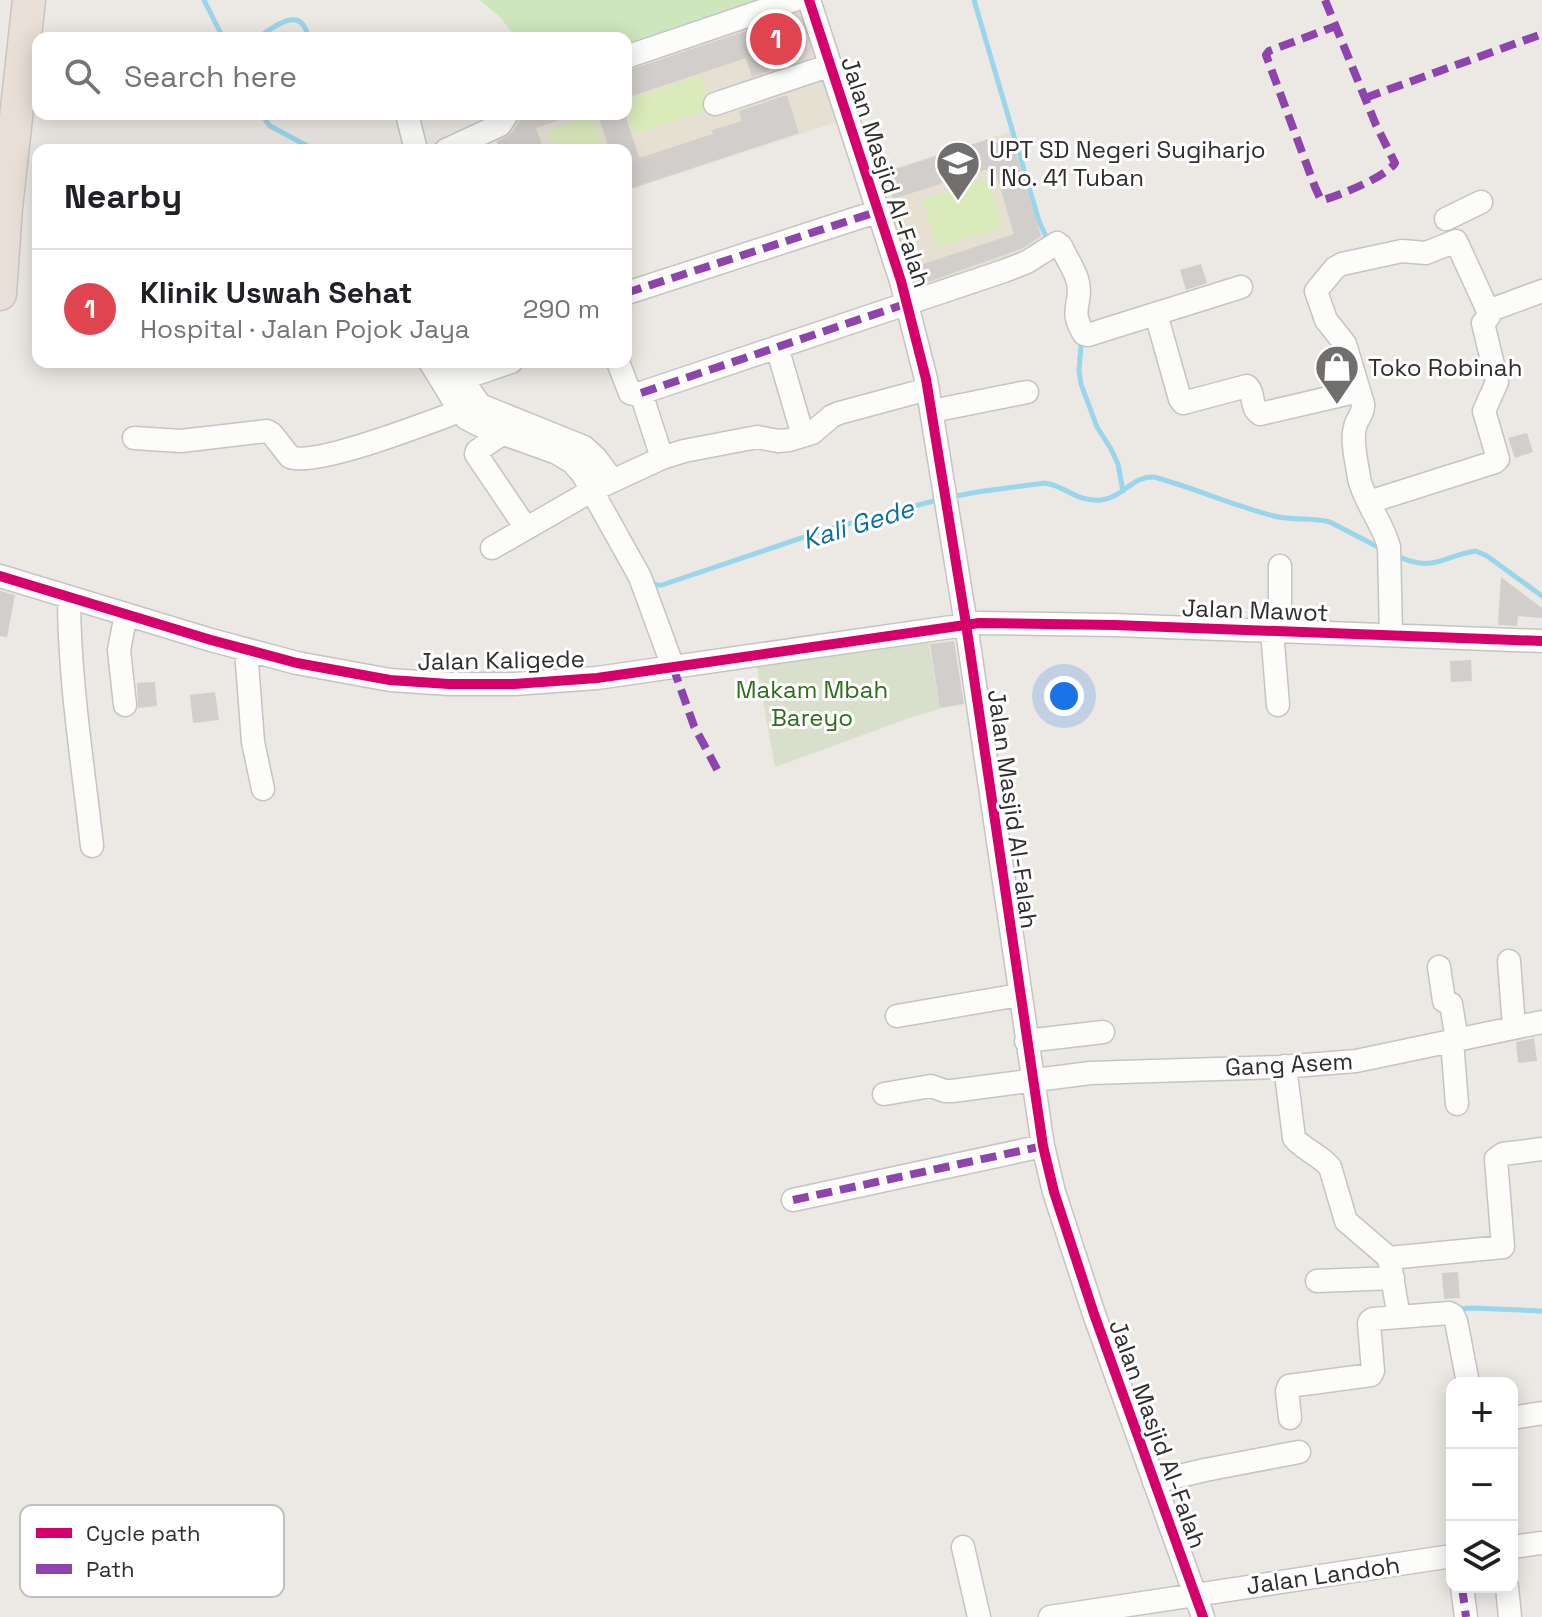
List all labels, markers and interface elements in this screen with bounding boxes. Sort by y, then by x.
pin: 1 [750,9,802,69]
search box [32,32,632,120]
street label: Jalan Masjid Al-Falah [834,53,938,291]
icon: search [60,54,104,98]
text: Search here [124,57,297,96]
place label: UPT SD Negeri Sugiharjo I No. 41 Tuban [989,134,1266,193]
school or university icon: UPT SD Negeri Sugiharjo I No. 41 Tuban [934,139,982,202]
text: Nearby [64,175,182,218]
text: Klinik Uswah Sehat [140,273,413,312]
text: 1 [84,292,96,326]
text: 290 m [523,292,600,326]
text: Hospital · Jalan Pojok Jaya [140,312,470,346]
shop icon: Toko Robinah [1313,343,1361,406]
place label: Toko Robinah [1368,352,1522,383]
water label: Kali Gede [798,490,919,557]
street label: Jalan Mawot [1181,592,1329,628]
street label: Jalan Kaligede [417,643,585,677]
park label: Makam Mbah Bareyo [736,674,888,733]
your location [1044,676,1084,716]
street label: Jalan Masjid Al-Falah [981,687,1045,931]
street label: Gang Asem [1224,1045,1354,1083]
street label: Jalan Masjid Al-Falah [1102,1315,1214,1553]
map controls [1446,1377,1518,1593]
button: + [1446,1377,1518,1449]
button: − [1446,1449,1518,1521]
legend [20,1505,284,1597]
text: Cycle path [86,1519,201,1547]
button: layers [1446,1521,1518,1593]
street label: Jalan Landoh [1244,1549,1402,1601]
text: Path [86,1555,135,1583]

